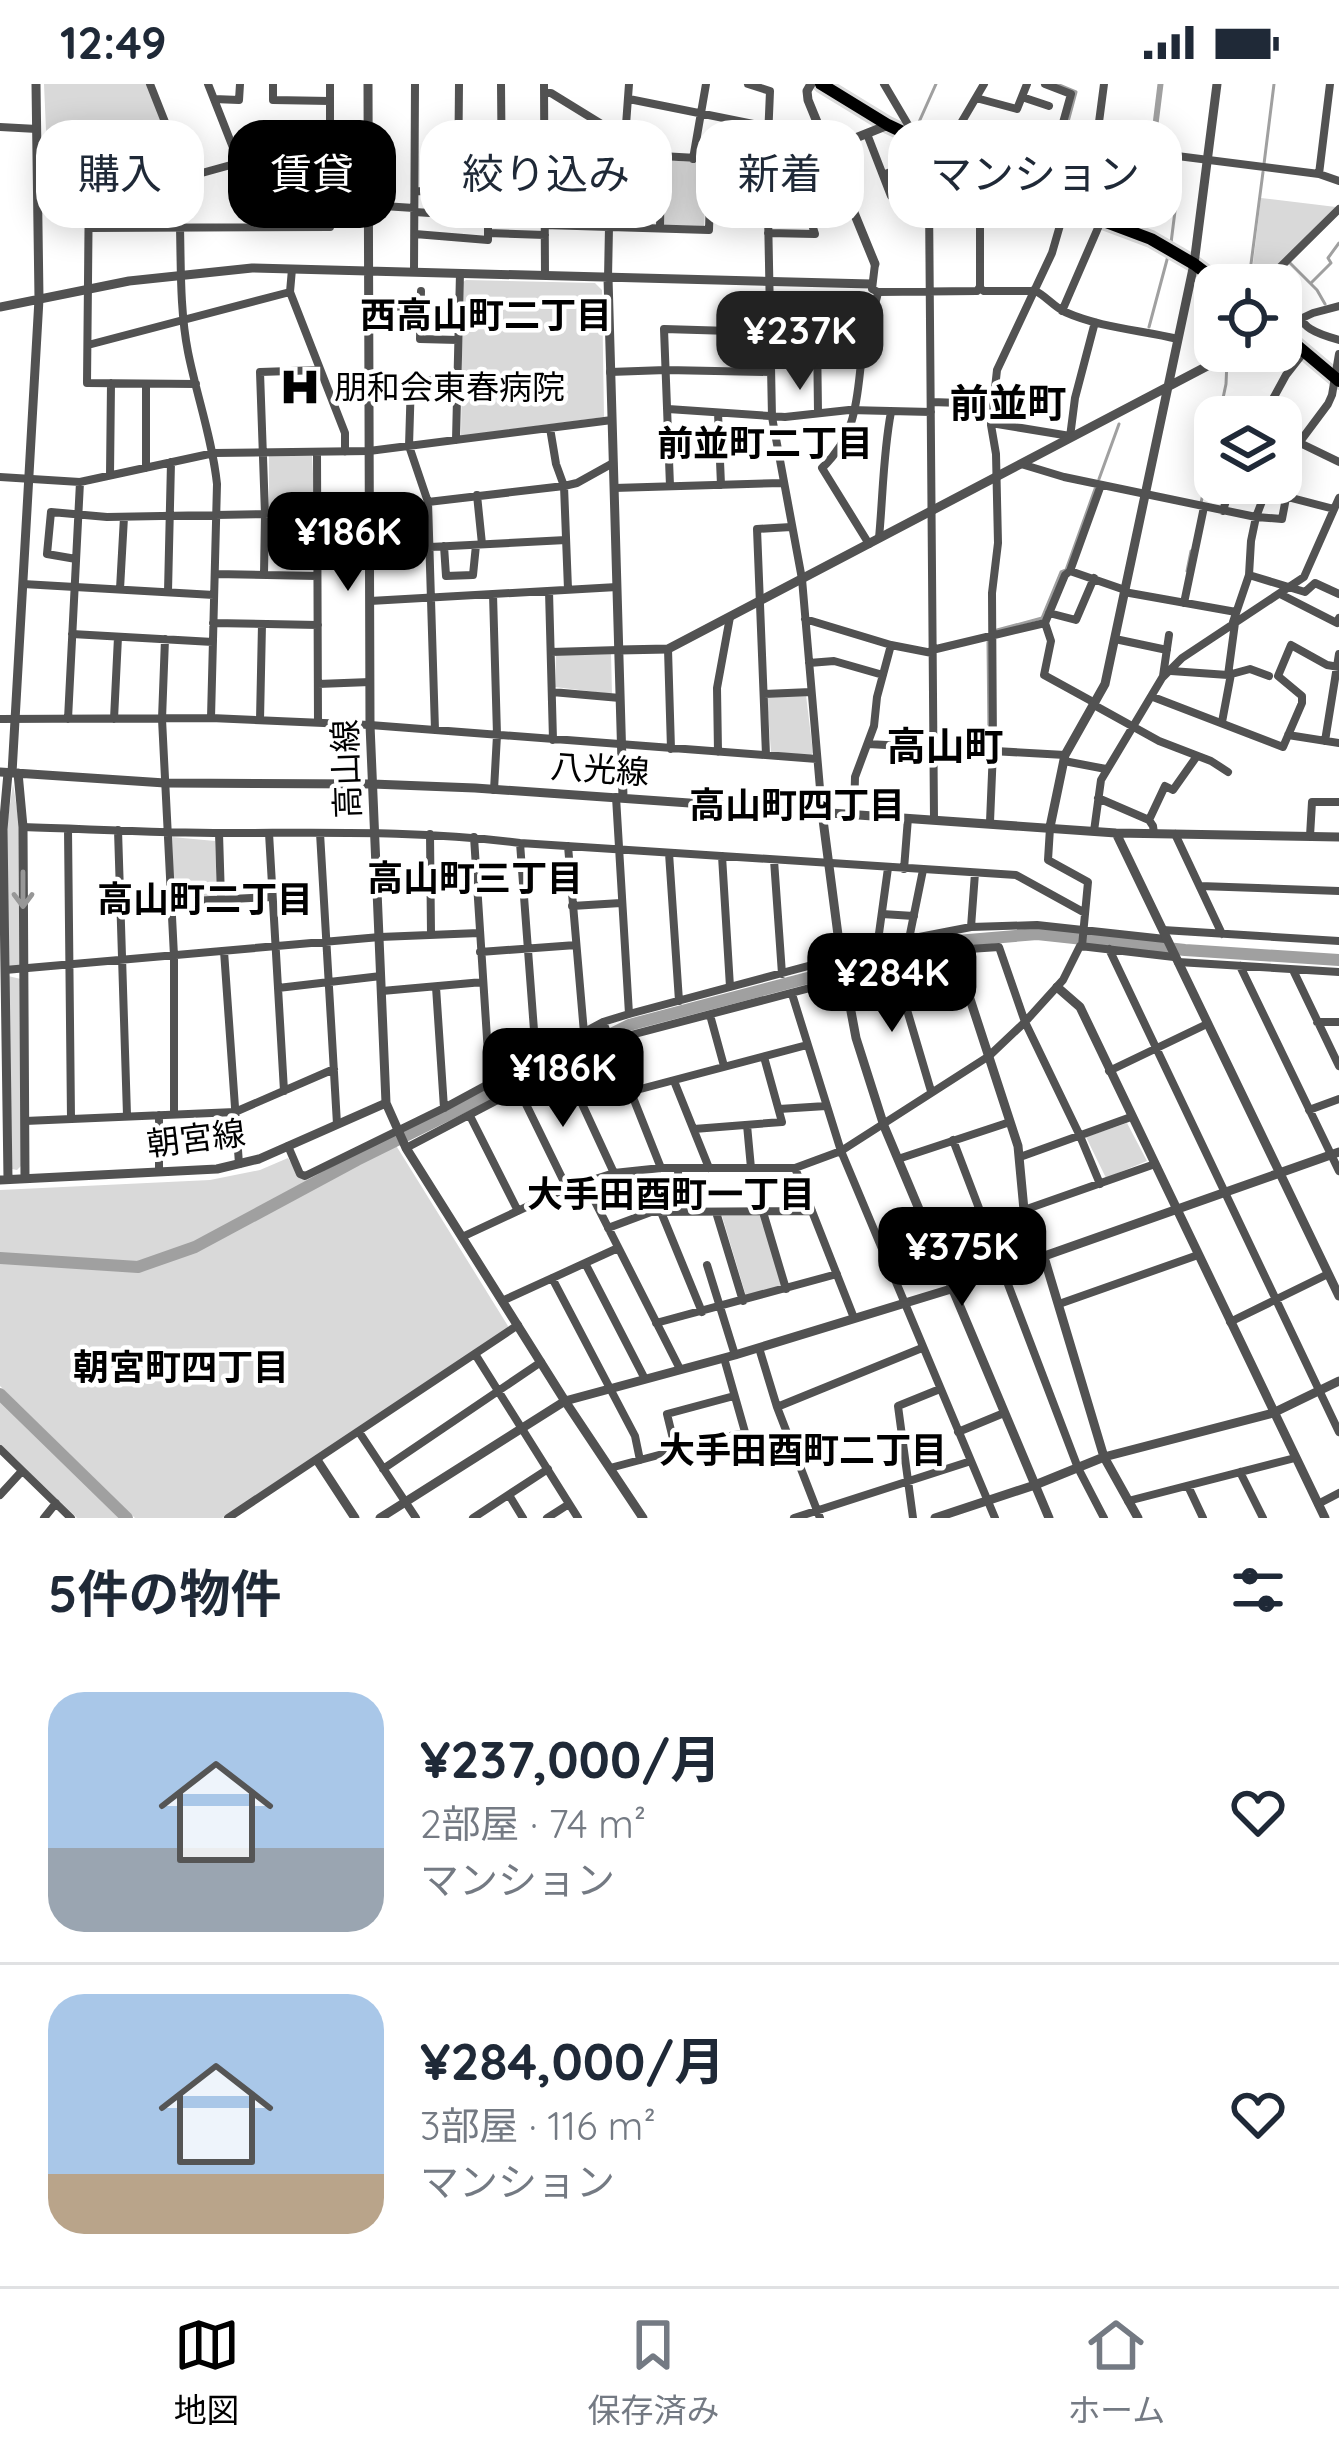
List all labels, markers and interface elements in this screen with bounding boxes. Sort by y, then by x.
text: 12:49 [60,14,167,70]
chip: 購入 [36,120,204,228]
chip: 賃貸 [228,120,396,228]
chip: 絞り込み [420,120,672,228]
chip: 新着 [696,120,864,228]
chip: マンション [888,120,1182,228]
map controls [1194,264,1302,504]
button: locate [1194,264,1302,372]
pin: ¥237K [716,291,884,393]
district label: 西高山町二丁目 [360,292,612,337]
text: ¥237K [743,305,857,354]
hospital icon: 朋和会東春病院 [277,364,323,410]
place label: 朋和会東春病院 [334,366,565,407]
district label: 前並町 [949,378,1067,427]
button: layers [1194,396,1302,504]
district label: 前並町二丁目 [657,420,873,465]
pin: ¥186K [264,492,432,594]
text: ¥186K [295,506,401,555]
street label: 高山線 [323,719,368,819]
district label: 高山町 [886,721,1004,770]
street label: 八光線 [549,745,651,792]
district label: 高山町四丁目 [689,782,905,827]
district label: 高山町三丁目 [367,855,583,900]
one-way arrow [12,870,35,909]
district label: 高山町二丁目 [97,876,313,921]
pin: ¥284K [808,933,976,1035]
text: ¥284K [834,947,950,996]
pin: ¥186K [479,1028,647,1130]
text: ¥186K [510,1042,616,1091]
street label: 朝宮線 [144,1111,248,1164]
district label: 大手田酉町一丁目 [527,1171,815,1216]
pin: ¥375K [878,1207,1046,1309]
text: ¥375K [905,1221,1019,1270]
district label: 朝宮町四丁目 [73,1344,289,1389]
district label: 大手田酉町二丁目 [659,1427,947,1472]
icon: filters [1225,1557,1291,1623]
text: 5件の物件 [48,1561,281,1625]
text: ¥237,000/月 [420,1727,721,1791]
icon: home [144,1740,288,1884]
icon: heart [1225,1779,1291,1845]
text: 2部屋 · 74 m² [420,1799,646,1848]
text: マンション [420,1855,615,1904]
text: ¥284,000/月 [420,2029,725,2093]
icon: home [144,2042,288,2186]
icon: heart [1225,2081,1291,2147]
text: 3部屋 · 116 m² [420,2101,656,2150]
text: マンション [420,2157,615,2206]
tab: 地図 [174,2312,240,2432]
tab: 保存済み [587,2312,719,2432]
tab: ホーム [1067,2312,1165,2432]

